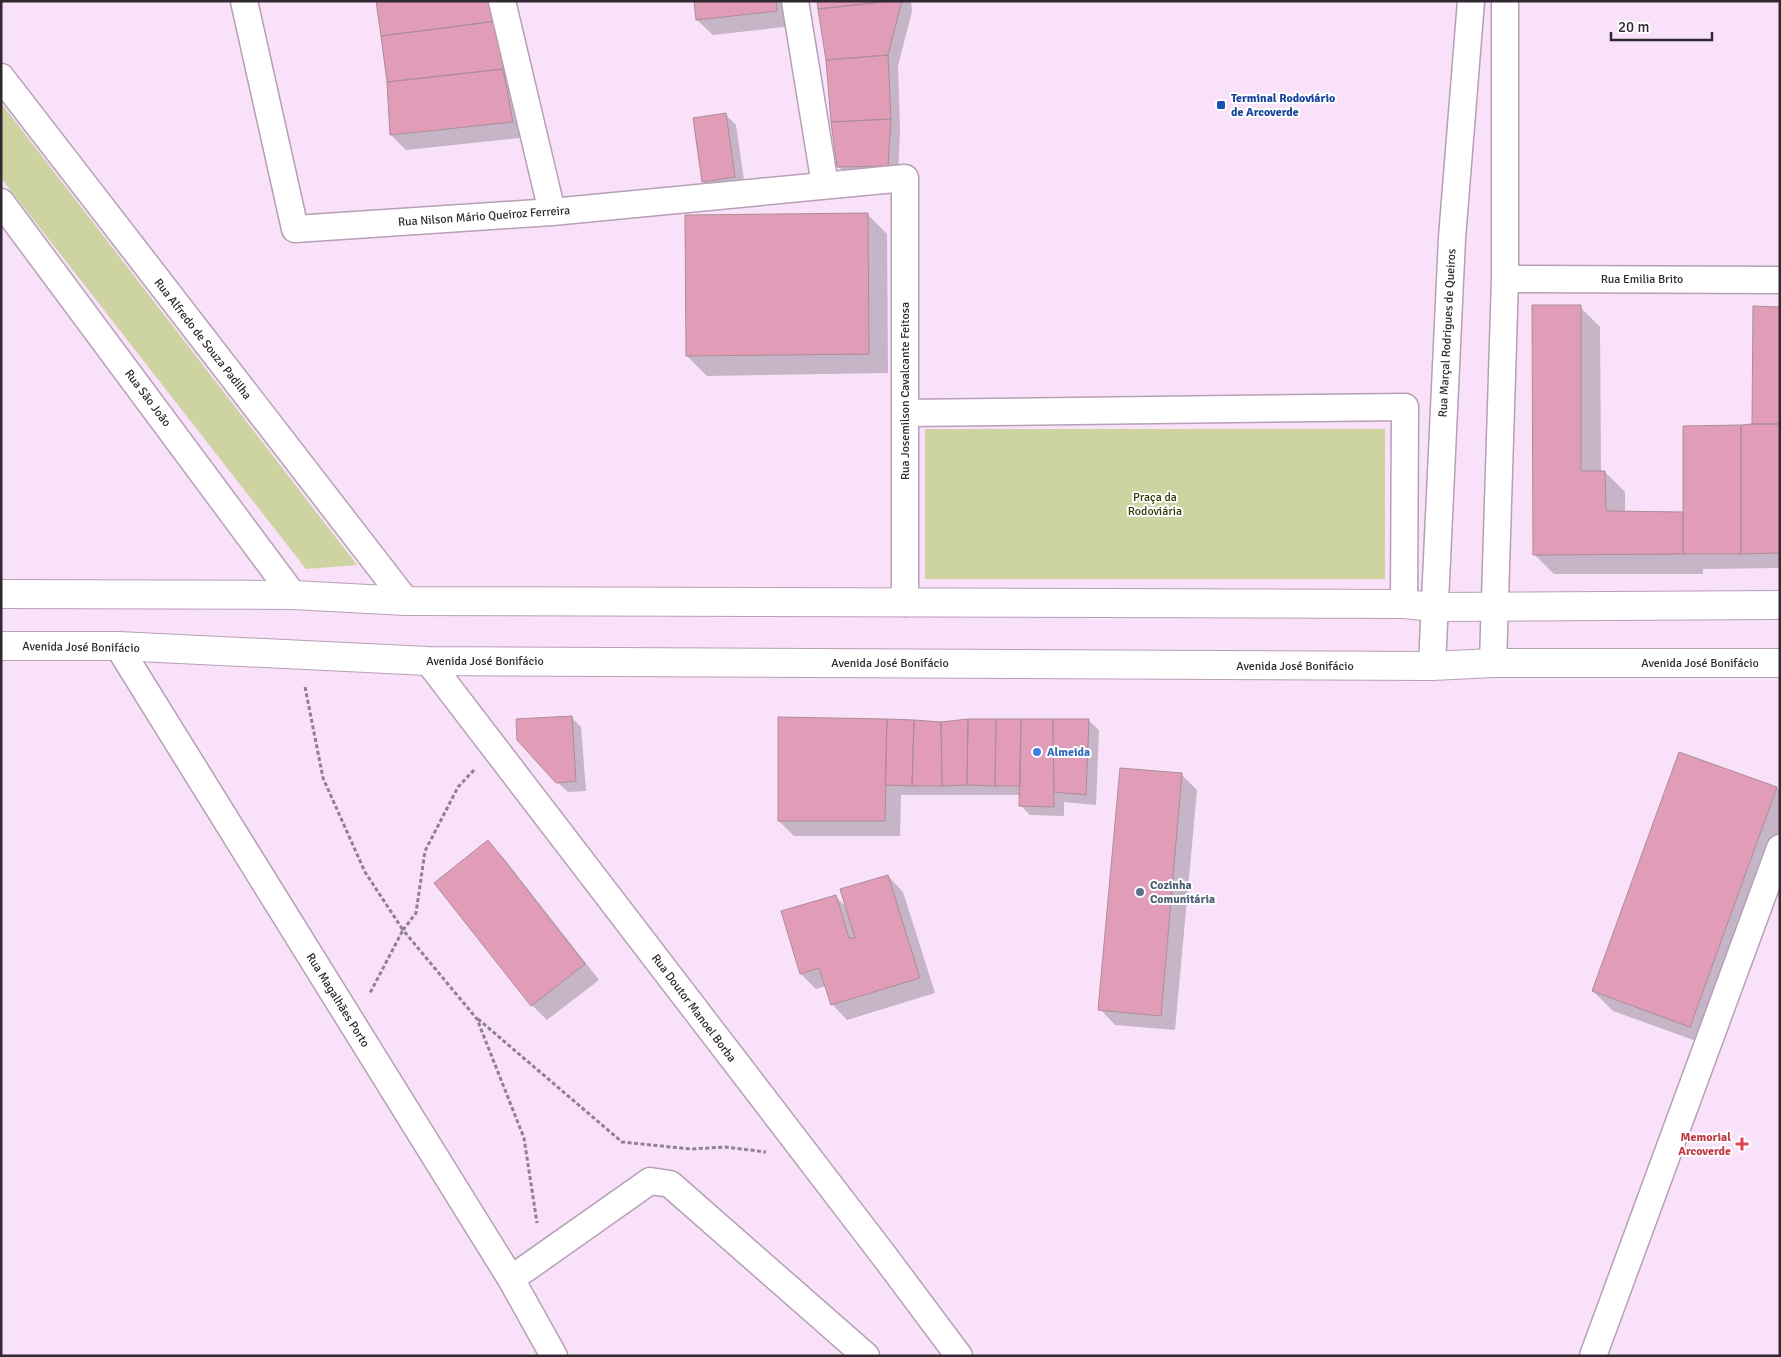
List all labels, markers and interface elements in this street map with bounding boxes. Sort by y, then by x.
scale bar [1611,10,1712,42]
text: 20 m [1618,18,1649,36]
place label: Terminal Rodoviário de Arcoverde [1231,91,1335,120]
marker: Terminal Rodoviário de Arcoverde [1215,99,1227,111]
street label: Rua Nilson Mário Queiroz Ferreira [398,203,571,230]
street label: Rua Marçal Rodrigues de Queiros [1436,248,1459,418]
street label: Rua Emilia Brito [1601,272,1683,287]
street label: Rua Alfredo de Souza Padilha [151,276,255,403]
street label: Rua Josemilson Cavalcante Feitosa [898,302,913,480]
street label: Rua São João [121,367,174,430]
park label: Praça da Rodoviária [1128,490,1182,519]
street label: Avenida José Bonifácio [22,639,140,656]
street label: Avenida José Bonifácio [426,654,544,669]
street label: Avenida José Bonifácio [831,656,949,671]
street label: Avenida José Bonifácio [1641,656,1759,671]
street label: Avenida José Bonifácio [1236,659,1354,674]
place label: Almeida [1047,745,1090,760]
marker: Almeida [1031,746,1043,758]
place label: Cozinha Comunitária [1150,878,1215,907]
marker: Cozinha Comunitária [1134,886,1146,898]
street label: Rua Magalhães Porto [303,950,373,1050]
street label: Rua Doutor Manoel Borba [648,951,739,1065]
place label: Memorial Arcoverde [1678,1130,1731,1159]
marker: Memorial Arcoverde [1735,1137,1749,1151]

